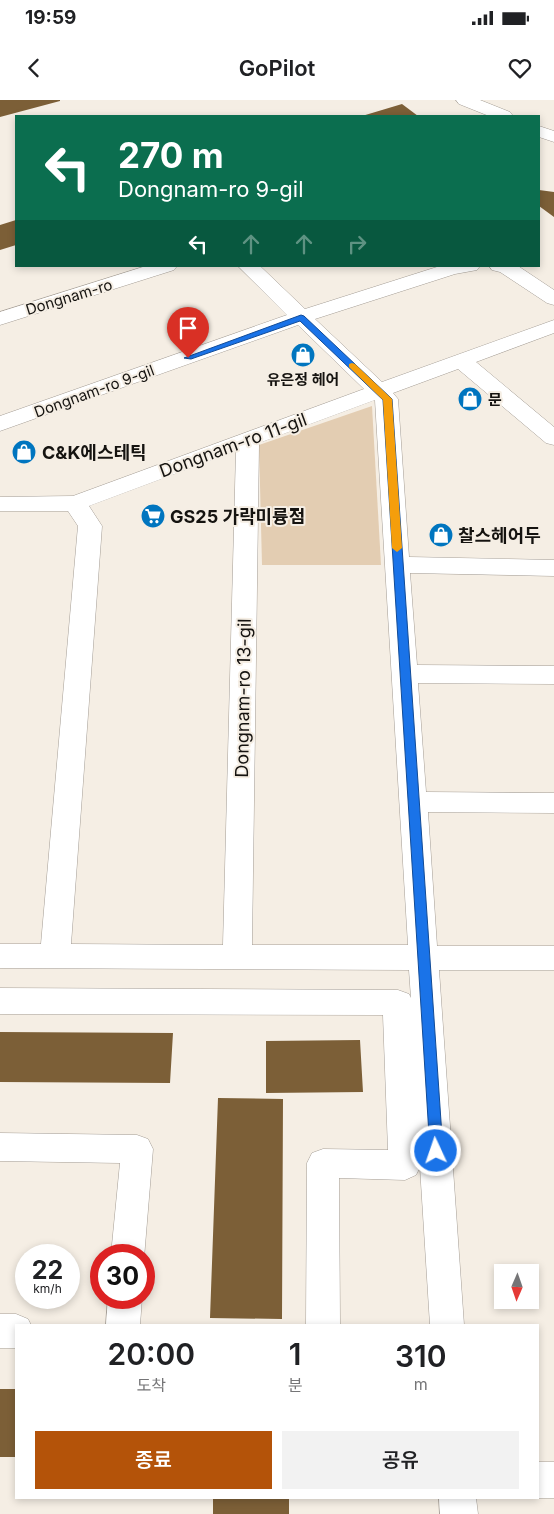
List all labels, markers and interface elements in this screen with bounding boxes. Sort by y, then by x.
text: 19:59 [25,6,76,29]
icon: back [20,54,48,82]
icon: heart [506,54,534,82]
text: GoPilot [239,55,315,81]
text: 270 m [118,134,224,176]
icon: left [35,135,100,200]
text: Dongnam-ro 9-gil [118,176,304,202]
icon: left [184,230,212,258]
icon: ahead [237,230,265,258]
icon: ahead [290,230,318,258]
icon: right [343,230,371,258]
street label: Dongnam-ro [23,275,115,319]
pin [167,307,209,358]
icon: arrive [174,314,202,342]
shop icon: 유은정 헤어 [290,342,316,368]
street label: Dongnam-ro 9-gil [31,360,157,422]
place label: 유은정 헤어 [267,370,339,389]
shop icon: 문 [457,386,483,412]
place label: 문 [488,390,502,409]
street label: Dongnam-ro 11-gil [156,409,310,481]
shop icon: C&K에스테틱 [11,439,37,465]
place label: C&K에스테틱 [42,442,147,463]
supermarket icon: GS25 가락미륭점 [140,503,166,529]
place label: GS25 가락미륭점 [170,506,305,527]
shop icon: 찰스헤어두 [428,522,454,548]
place label: 찰스헤어두 [458,525,541,546]
street label: Dongnam-ro 13-gil [231,618,255,778]
position arrow [409,1124,461,1176]
speed limit sign: 30 [90,1244,155,1309]
text: 22 [32,1255,63,1285]
north arrow [494,1264,539,1309]
map controls [494,1264,539,1309]
text: km/h [33,1281,62,1296]
text: 20:00 [108,1336,195,1372]
text: 1 [289,1336,301,1372]
text: 310 [395,1338,446,1374]
text: m [414,1374,428,1394]
text: 도착 [137,1375,166,1395]
text: 분 [288,1375,302,1395]
button: 종료 [35,1431,272,1489]
button: 공유 [282,1431,519,1489]

